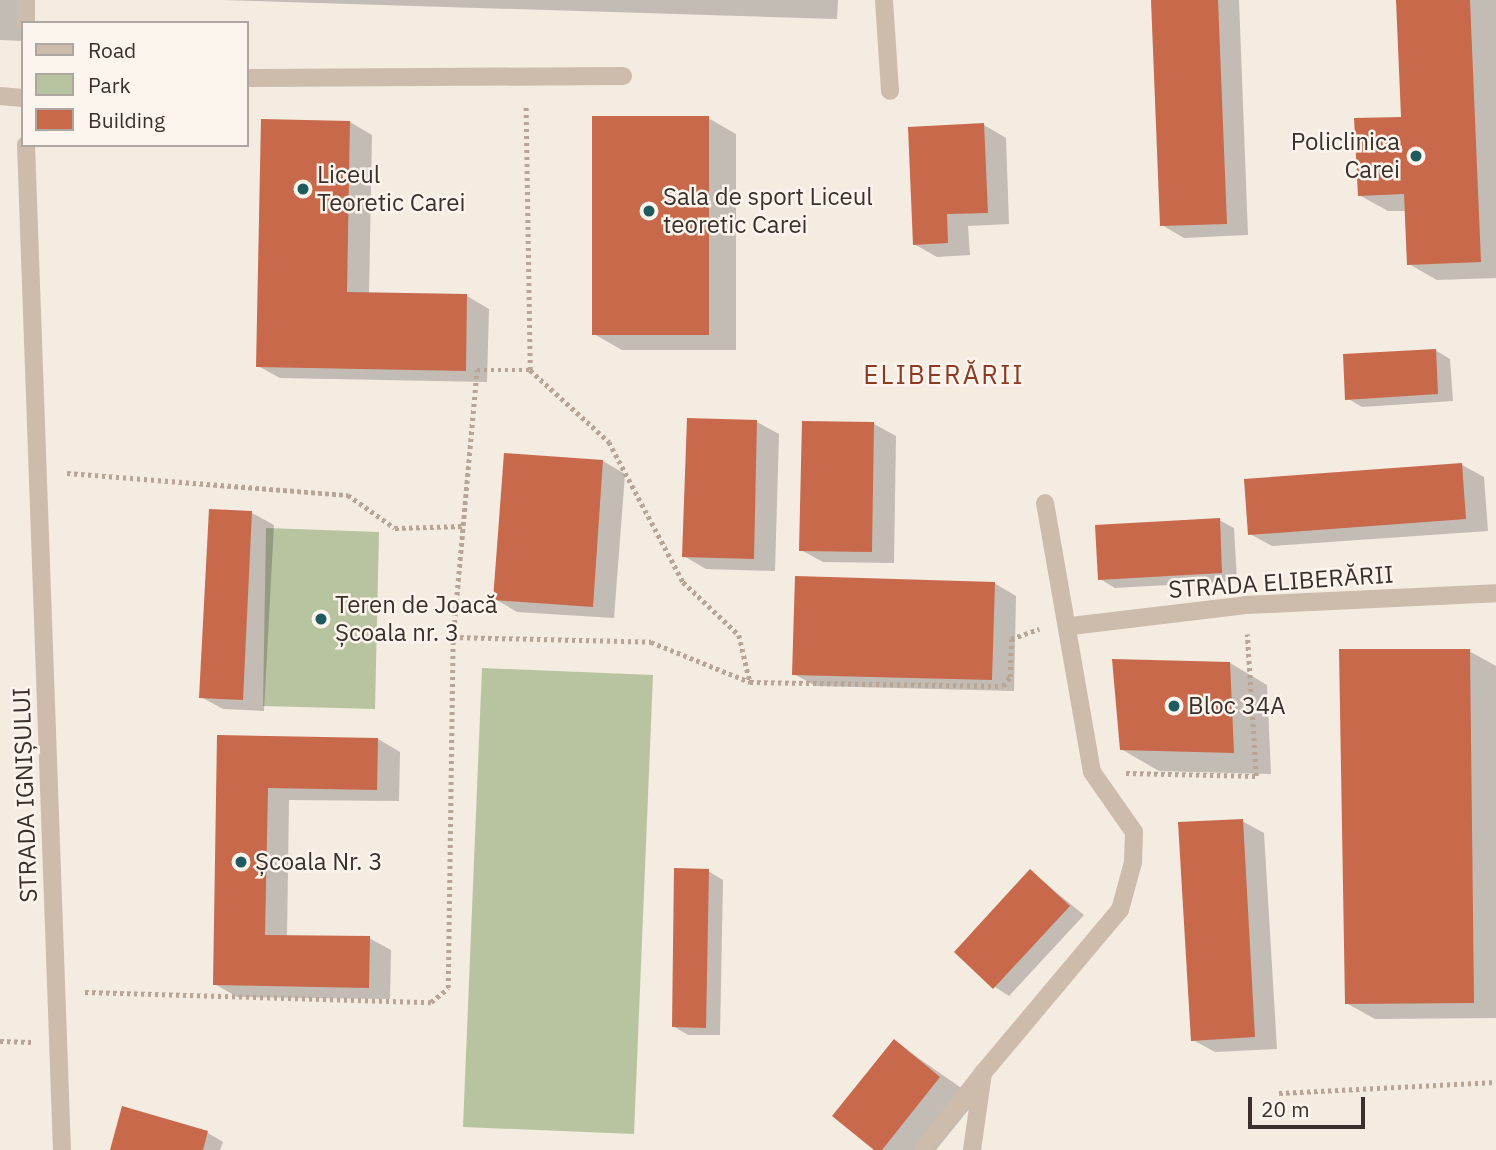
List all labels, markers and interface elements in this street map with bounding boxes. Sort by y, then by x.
legend [21,21,248,147]
text: Road [88,36,136,64]
text: Park [88,71,131,99]
text: Building [88,106,165,134]
place label: Policlinica Carei [1291,128,1400,184]
marker: Policlinica Carei [1406,146,1426,166]
place label: Liceul Teoretic Carei [317,161,465,217]
marker: Liceul Teoretic Carei [295,181,311,197]
place label: Sala de sport Liceul teoretic Carei [663,183,873,239]
marker: Sala de sport Liceul teoretic Carei [641,203,657,219]
district label: ELIBERĂRII [865,359,1023,391]
street label: STRADA ELIBERĂRII [1167,560,1395,604]
place label: Teren de Joacă Școala nr. 3 [335,591,498,647]
marker: Teren de Joacă Școala nr. 3 [313,611,329,627]
street label: STRADA IGNIȘULUI [7,687,43,903]
place label: Bloc 34A [1188,692,1286,720]
marker: Bloc 34A [1166,698,1182,714]
place label: Școala Nr. 3 [255,848,383,876]
marker: Școala Nr. 3 [233,854,249,870]
scale bar [1251,1084,1368,1128]
text: 20 m [1261,1095,1310,1123]

